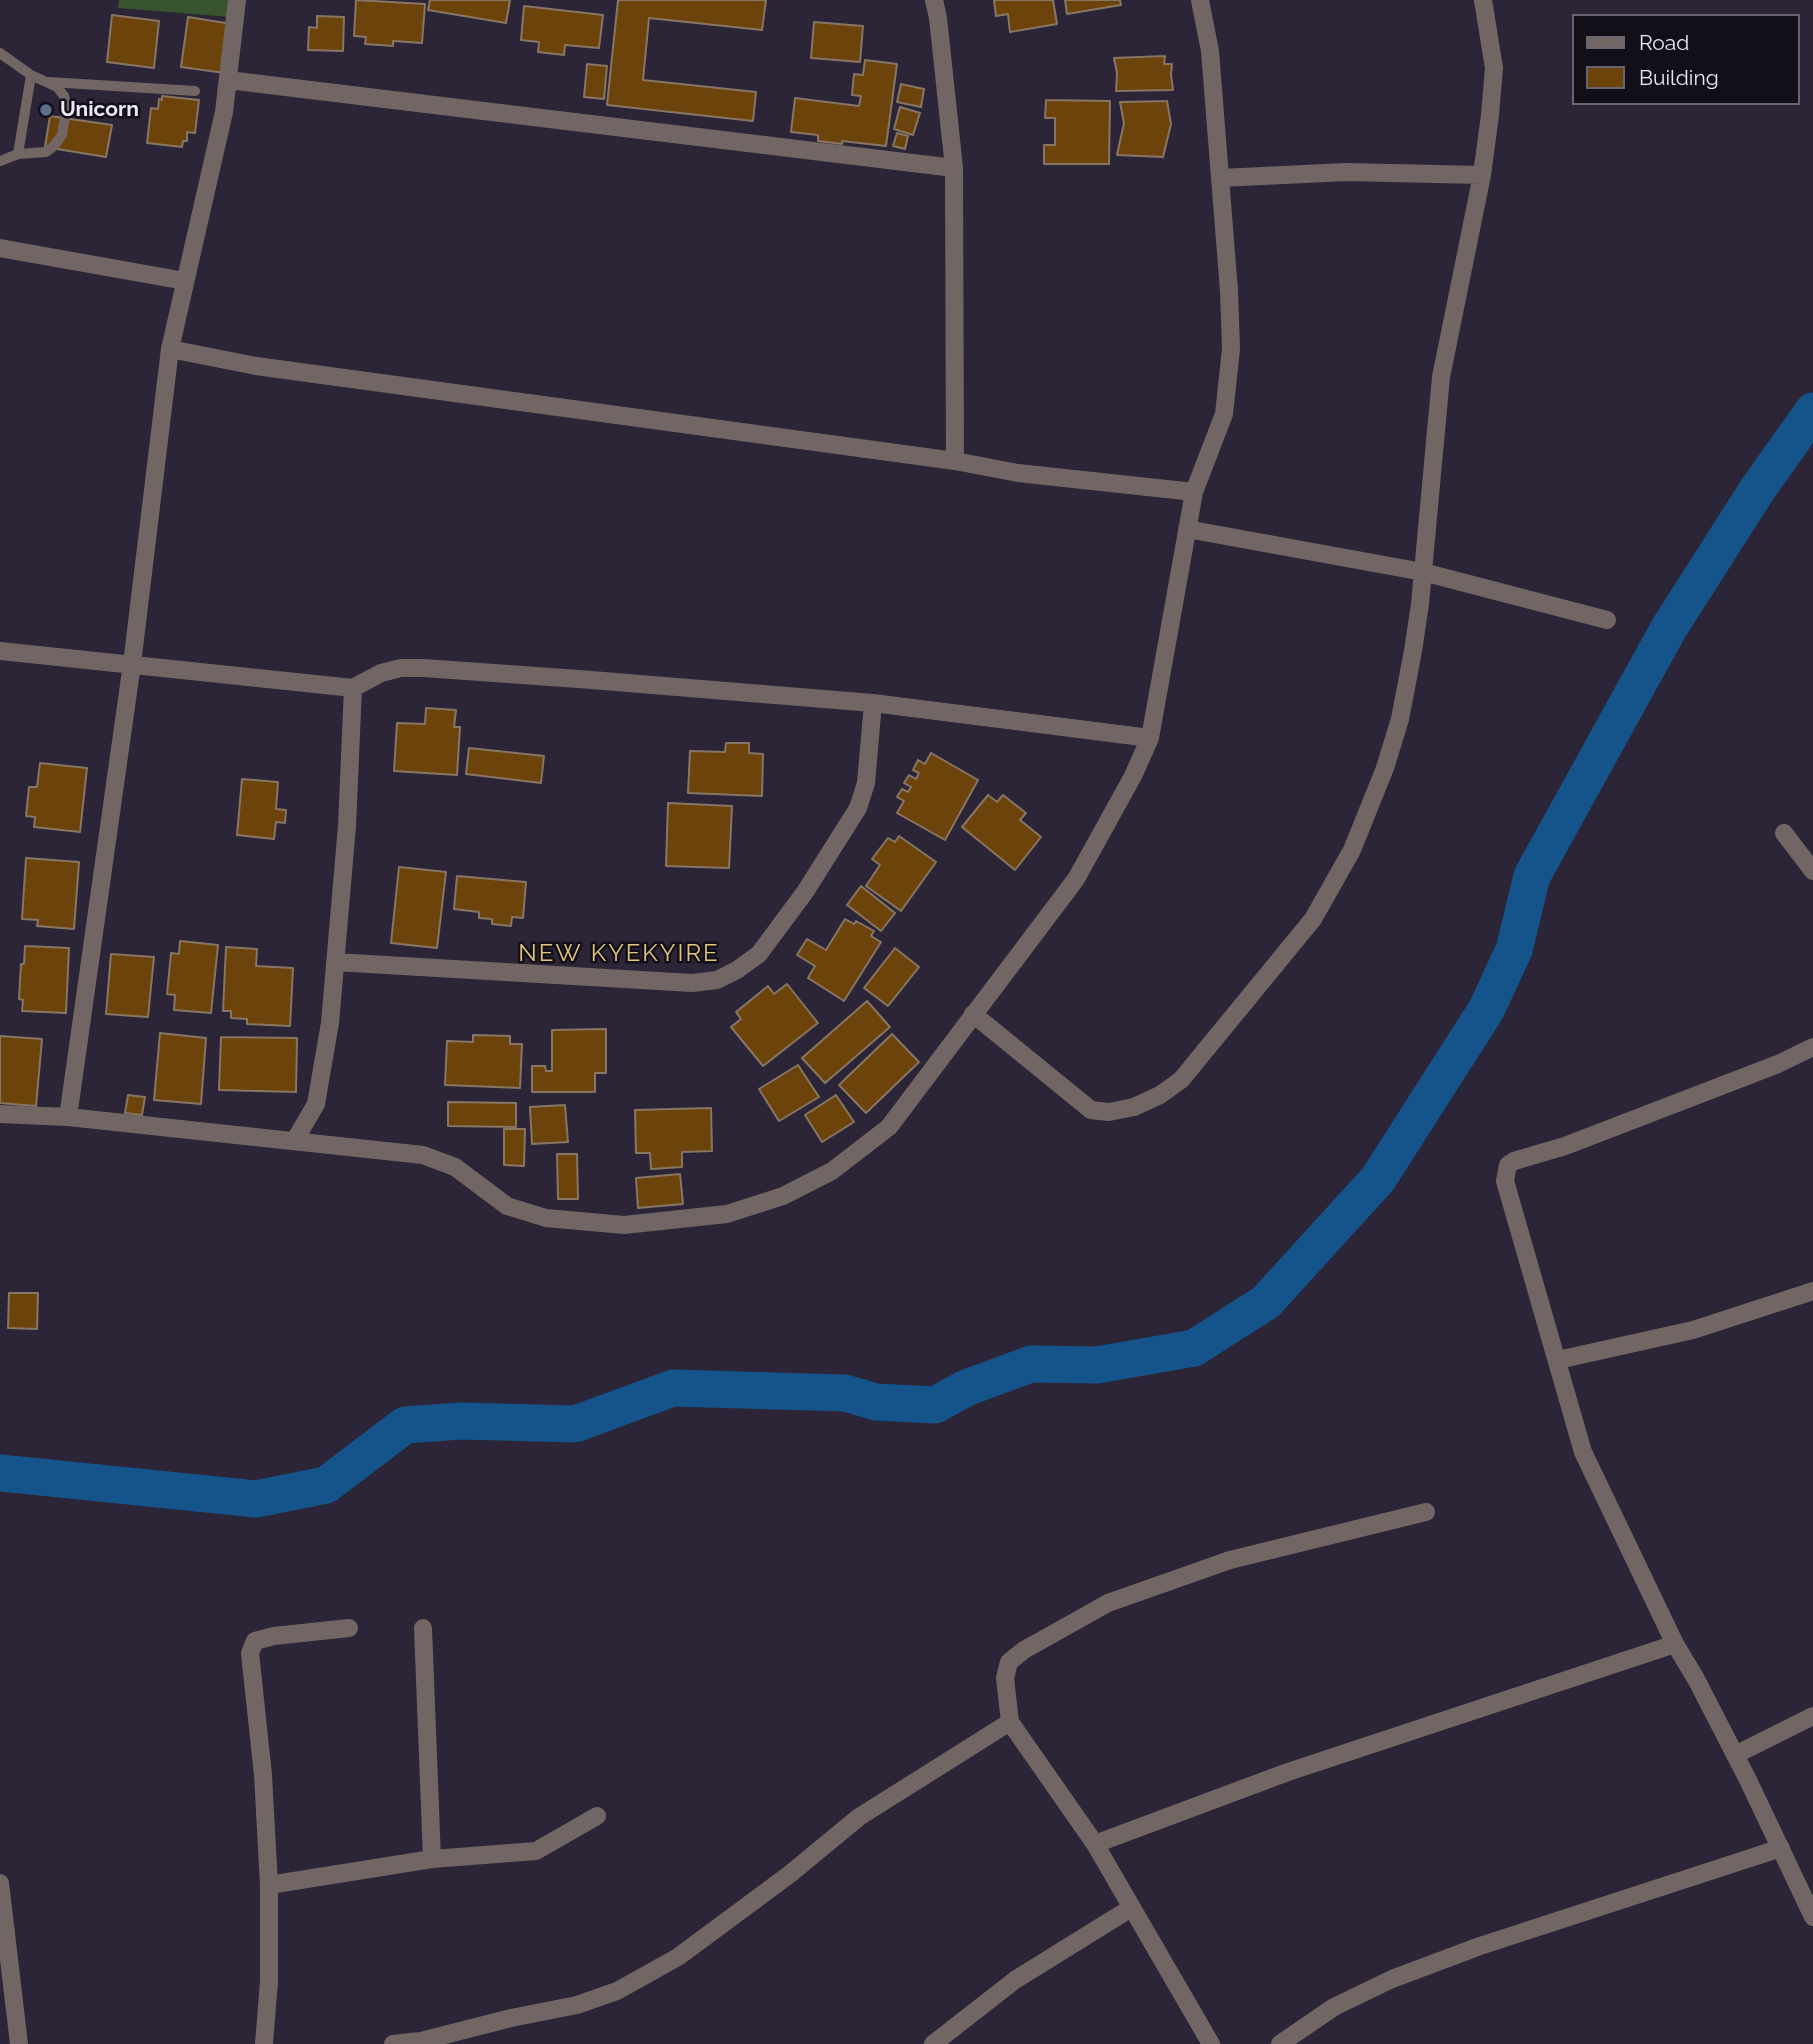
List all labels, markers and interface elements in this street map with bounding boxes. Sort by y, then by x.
legend [1572,14,1799,105]
text: Road [1639,30,1689,55]
text: Building [1639,65,1719,90]
place label: Unicorn [60,97,139,123]
marker: Unicorn [38,102,54,118]
district label: NEW KYEKYIRE [520,940,718,968]

